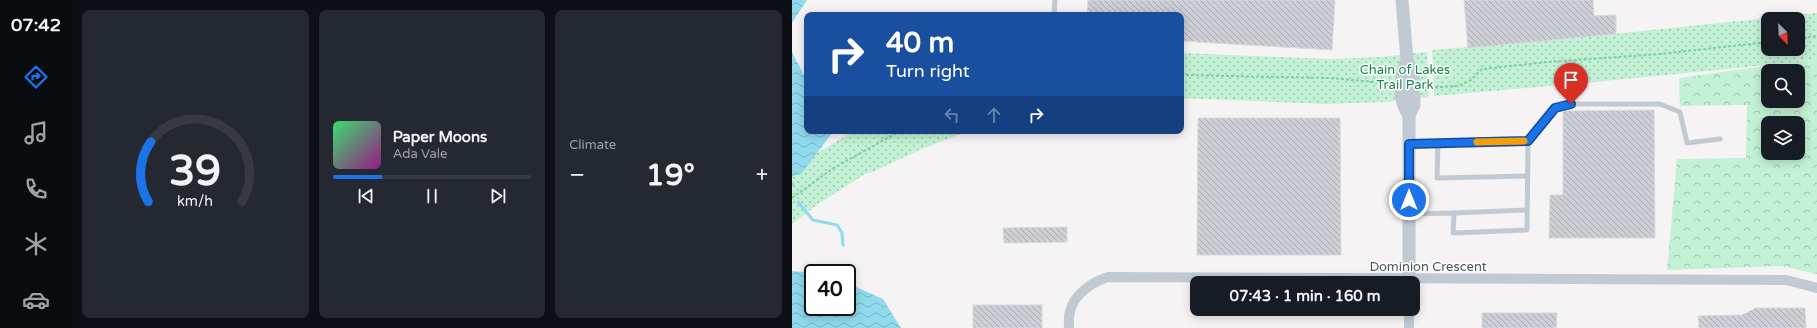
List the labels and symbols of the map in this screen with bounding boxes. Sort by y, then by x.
north arrow [1761,12,1805,56]
park label: Chain of Lakes Trail Park [1360,62,1450,93]
pin [1554,63,1588,104]
position arrow [1388,179,1430,221]
street label: Dominion Crescent [1369,259,1487,275]
speed limit sign: 40 [804,264,856,316]

